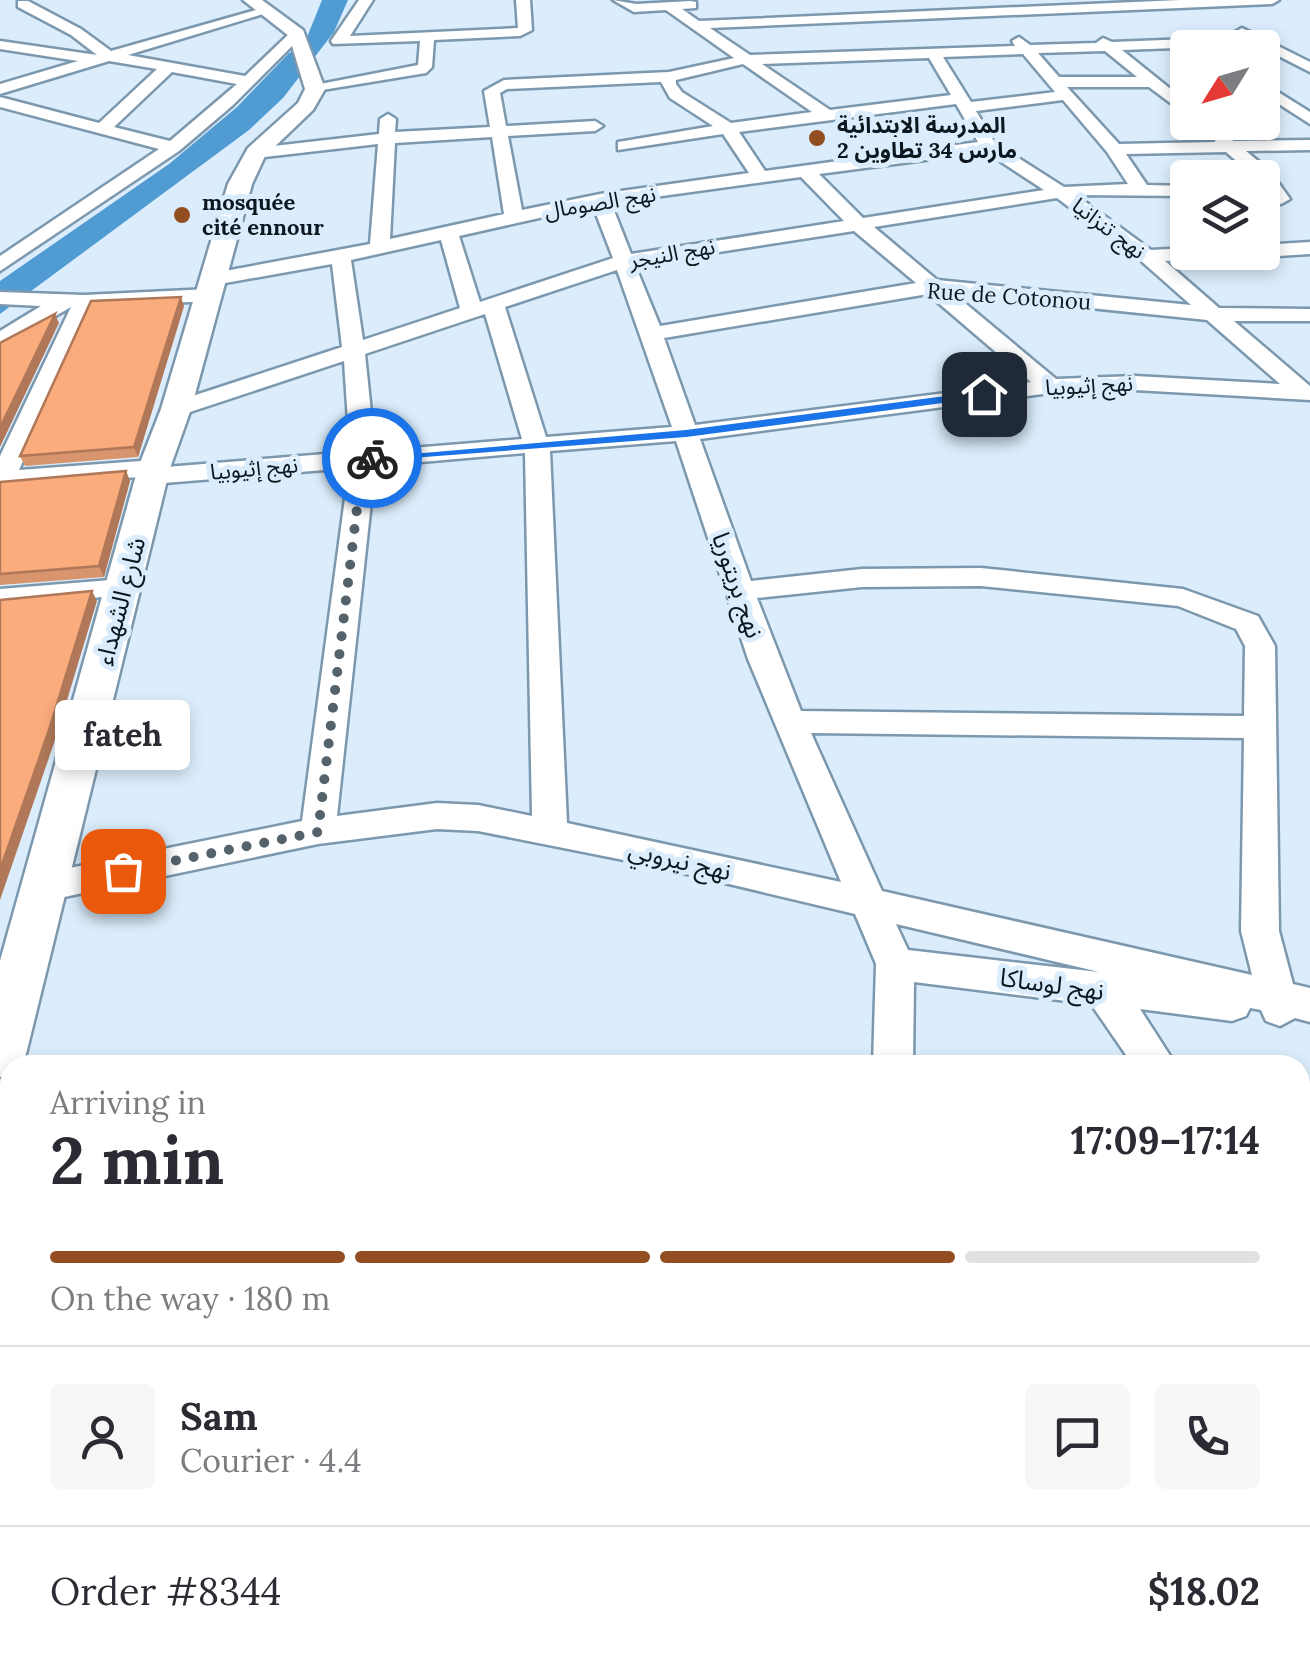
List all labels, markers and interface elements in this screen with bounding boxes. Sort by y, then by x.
north arrow [1170,30,1280,140]
map controls [1170,30,1280,270]
place label: المدرسة الابتدائية 2 مارس 34 تطاوين [837,111,1017,164]
marker: المدرسة الابتدائية 2 مارس 34 تطاوين [806,127,828,149]
button: layers [1170,160,1280,270]
street label: نهج الصومال [542,179,658,228]
place label: mosquée cité ennour [202,188,324,241]
street label: نهج تنزانيا [1065,191,1151,267]
marker: mosquée cité ennour [171,204,193,226]
street label: نهج النيجر [626,232,718,277]
street label: Rue de Cotonou [926,276,1092,316]
pin [942,352,1027,437]
icon: home [957,367,1012,422]
street label: نهج إثيوبيا [1044,369,1134,404]
courier [322,408,422,508]
icon: bike [345,431,400,486]
street label: نهج إثيوبيا [209,450,299,489]
street label: نهج بريتوريا [702,528,771,643]
street label: شارع الشهداء [88,533,155,669]
callout: fateh [56,701,190,771]
text: fateh [83,714,162,755]
pin [81,829,166,914]
street label: نهج نيروبي [625,833,734,891]
icon: bag [96,844,151,899]
street label: نهج لوساكا [997,961,1106,1010]
text: Arriving in [50,1082,206,1123]
text: 17:09–17:14 [1071,1116,1260,1164]
text: 2 min [50,1119,224,1202]
text: On the way · 180 m [50,1278,330,1319]
button: person [50,1384,155,1489]
button: chat [1025,1384,1130,1489]
button: phone [1155,1384,1260,1489]
text: Sam [180,1392,258,1440]
text: Courier · 4.4 [180,1440,362,1481]
text: Order #8344 [50,1567,281,1615]
text: $18.02 [1148,1567,1260,1615]

